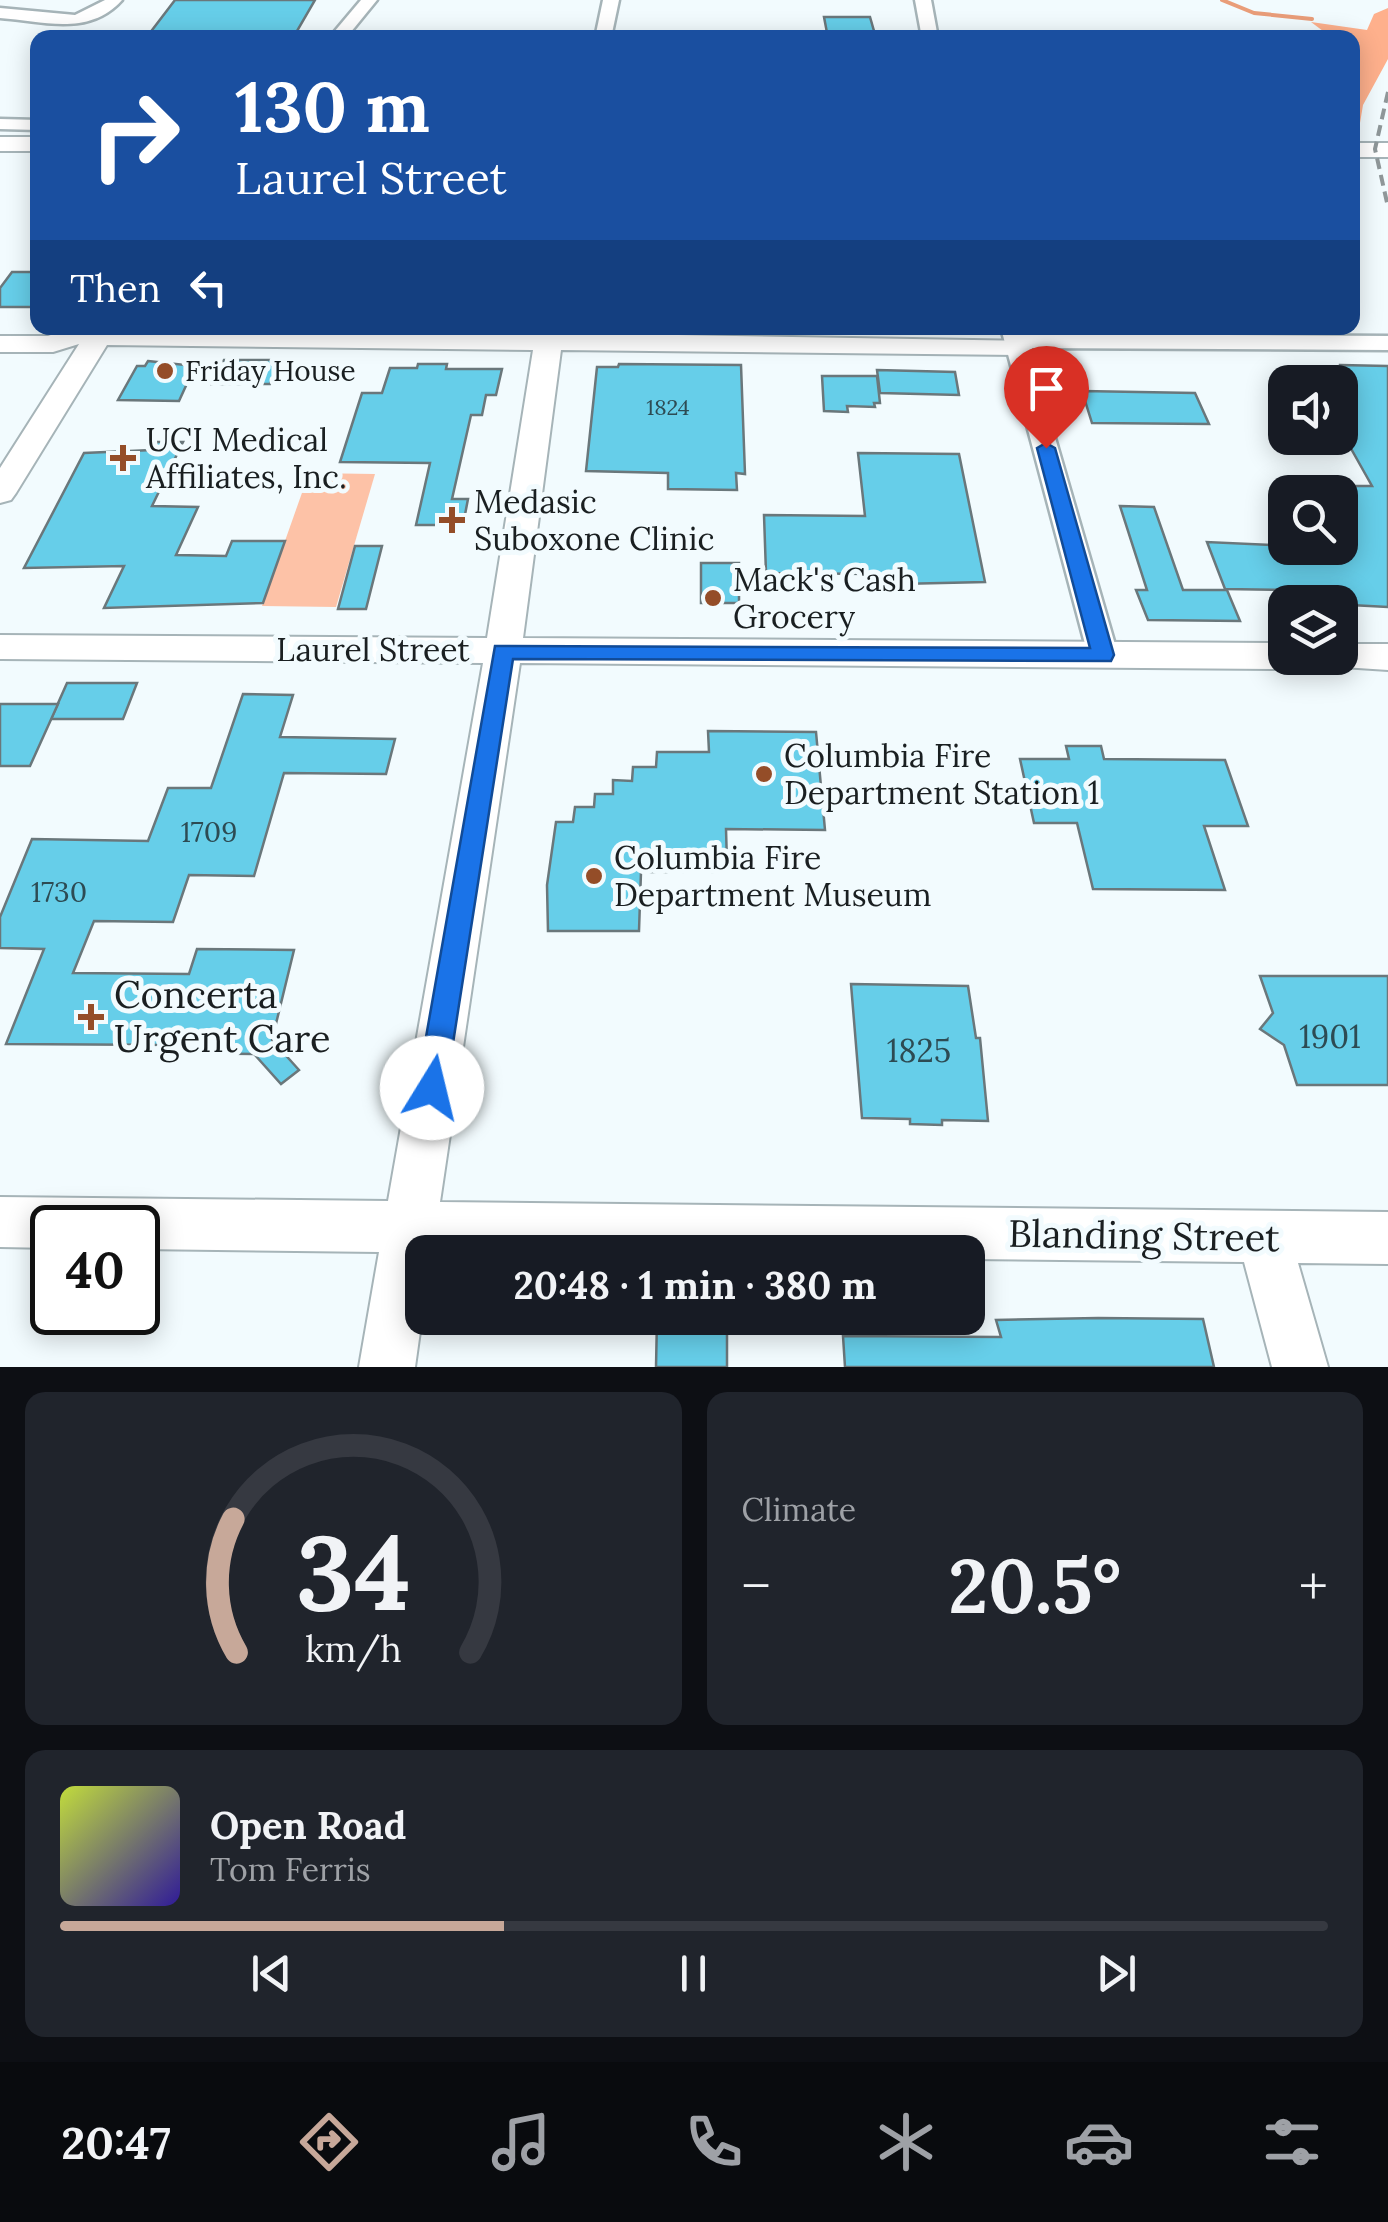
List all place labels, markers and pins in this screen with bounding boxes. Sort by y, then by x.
pin [1004,346,1089,449]
place label: Friday House [185,353,356,389]
marker: Friday House [154,360,176,382]
place label: UCI Medical Affiliates, Inc. [145,419,347,497]
marker: UCI Medical Affiliates, Inc. [110,445,136,471]
place label: Medasic Suboxone Clinic [474,481,714,559]
marker: Medasic Suboxone Clinic [439,507,465,533]
place label: Mack's Cash Grocery [733,559,916,637]
marker: Mack's Cash Grocery [702,587,724,609]
place label: Columbia Fire Department Station 1 [784,735,1099,813]
marker: Columbia Fire Department Station 1 [753,763,775,785]
place label: Columbia Fire Department Museum [614,837,932,915]
marker: Columbia Fire Department Museum [583,865,605,887]
place label: Concerta Urgent Care [114,970,331,1063]
marker: Concerta Urgent Care [78,1004,104,1030]

